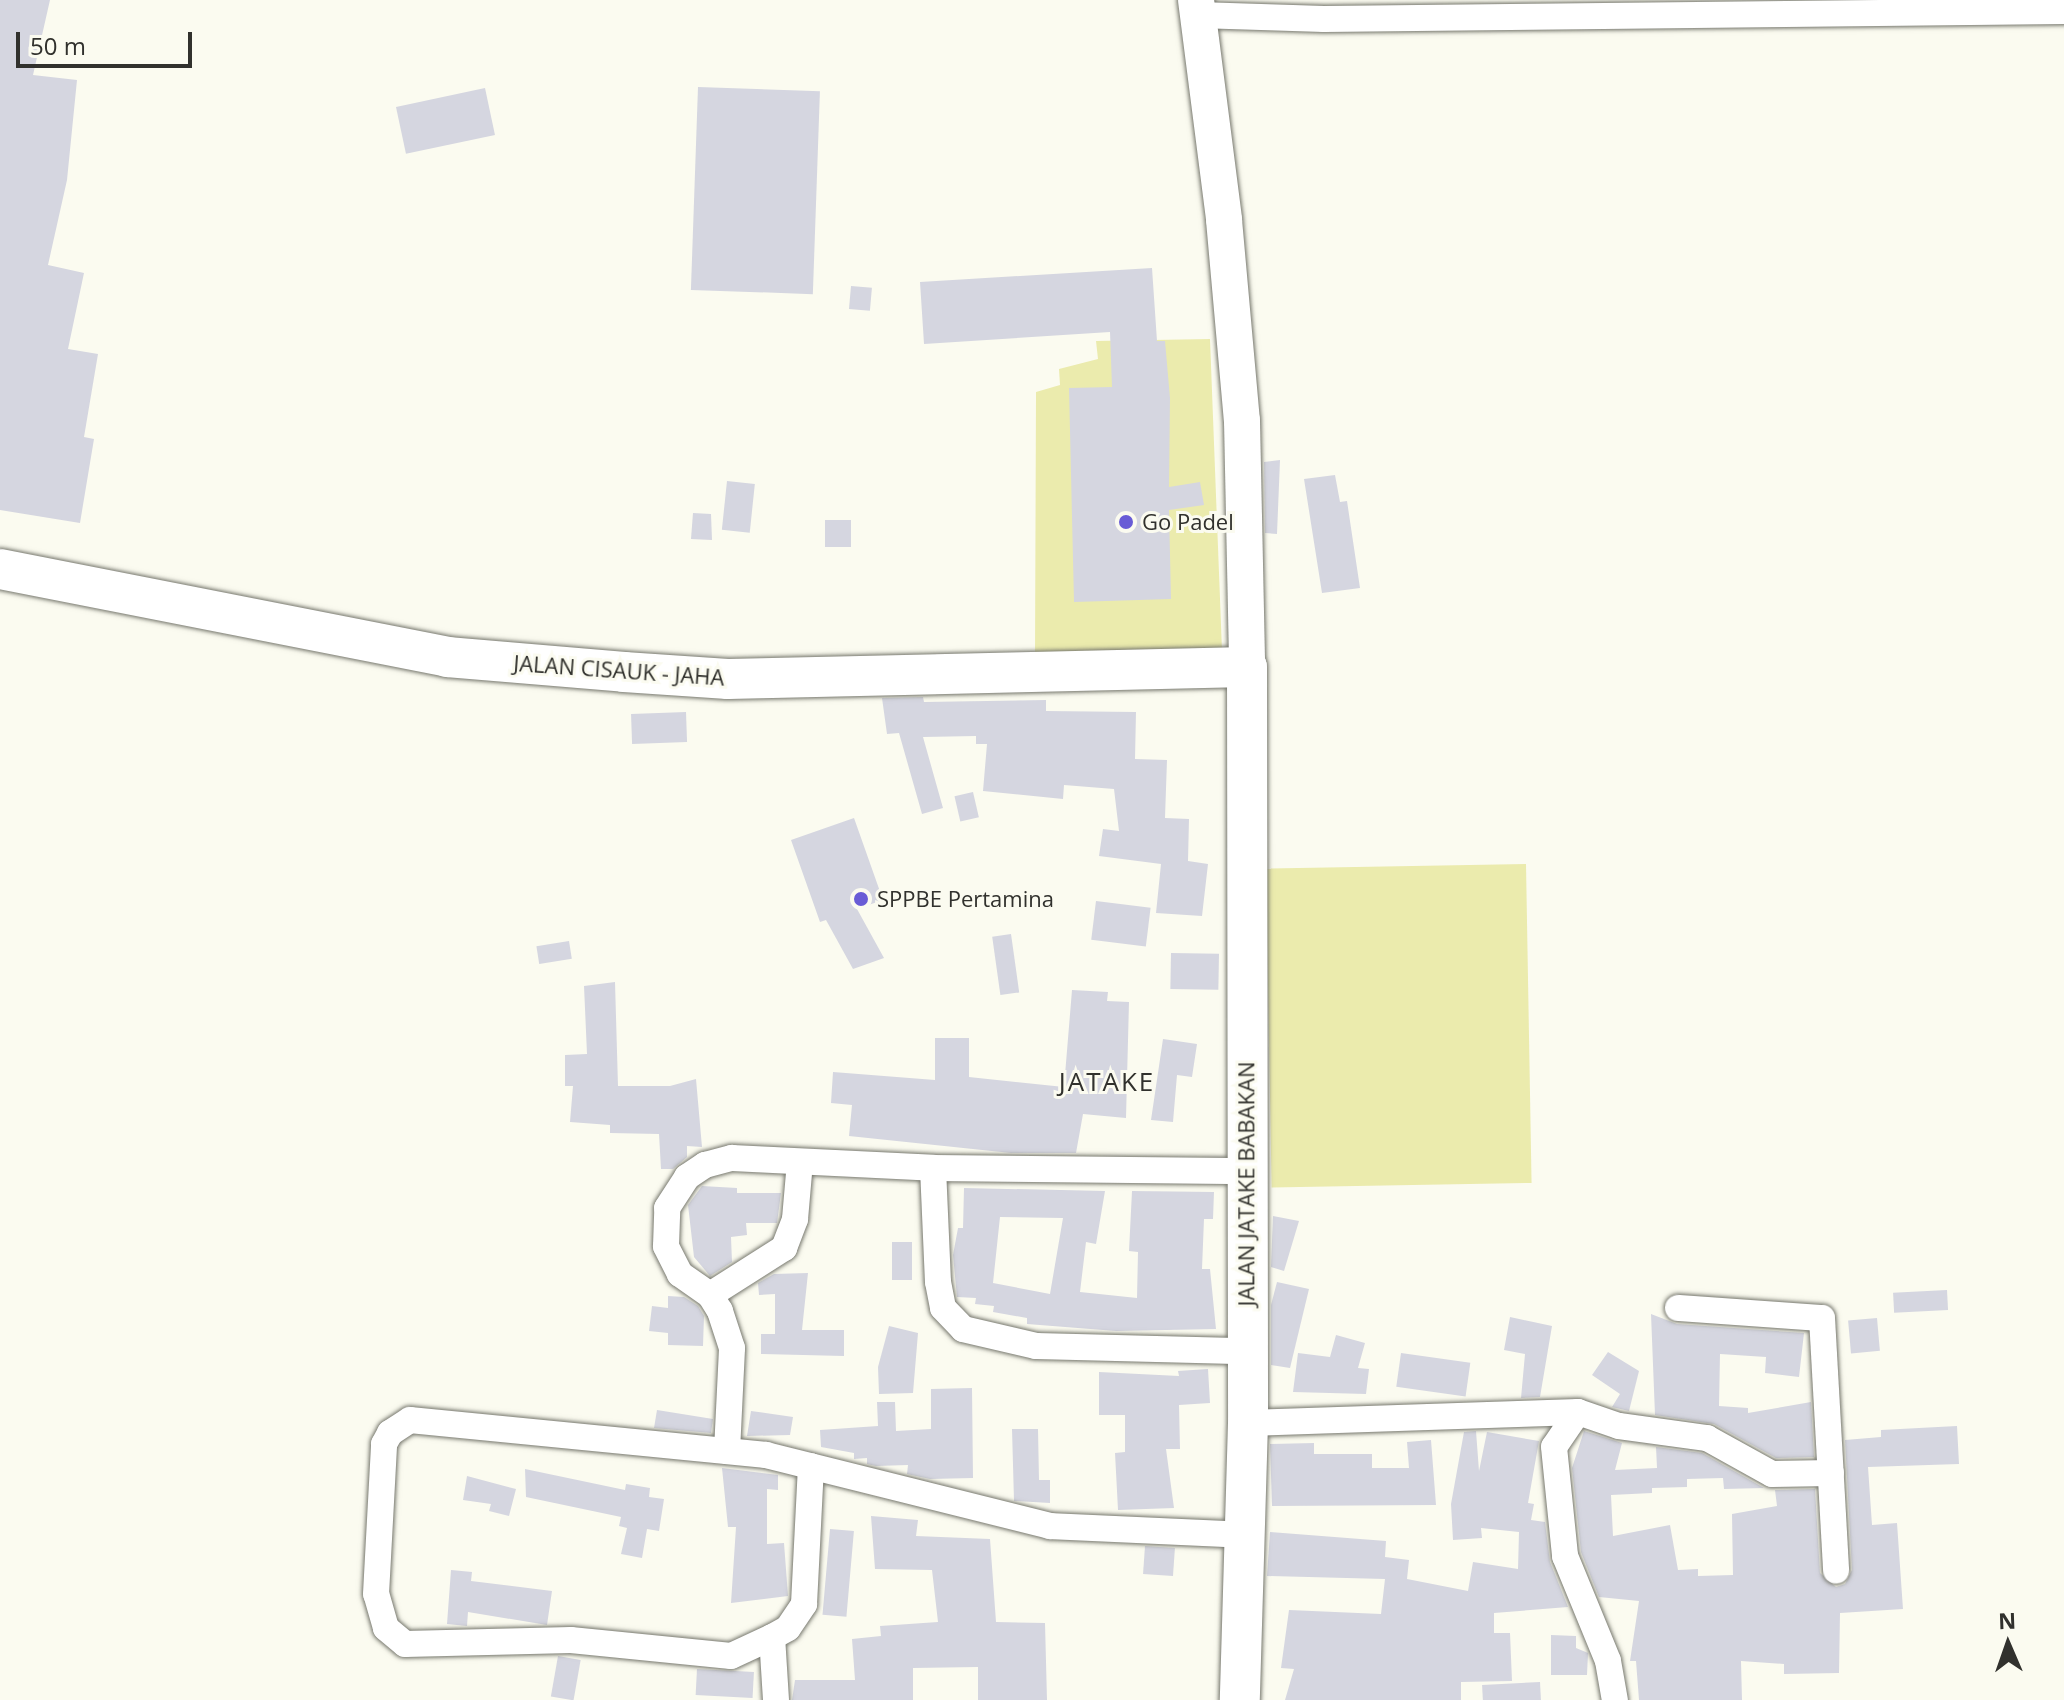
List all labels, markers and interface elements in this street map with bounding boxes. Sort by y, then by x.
scale bar [20,16,196,66]
text: 50 m [30,29,86,62]
place label: Go Padel [1142,509,1234,535]
marker: Go Padel [1117,513,1135,531]
street label: JALAN CISAUK - JAHA [513,649,725,691]
place label: SPPBE Pertamina [877,886,1054,912]
marker: SPPBE Pertamina [852,890,870,908]
street label: JALAN JATAKE BABAKAN [1233,1062,1259,1306]
district label: JATAKE [1059,1066,1155,1098]
north arrow [1968,1604,2048,1684]
text: N [1998,1605,2017,1635]

